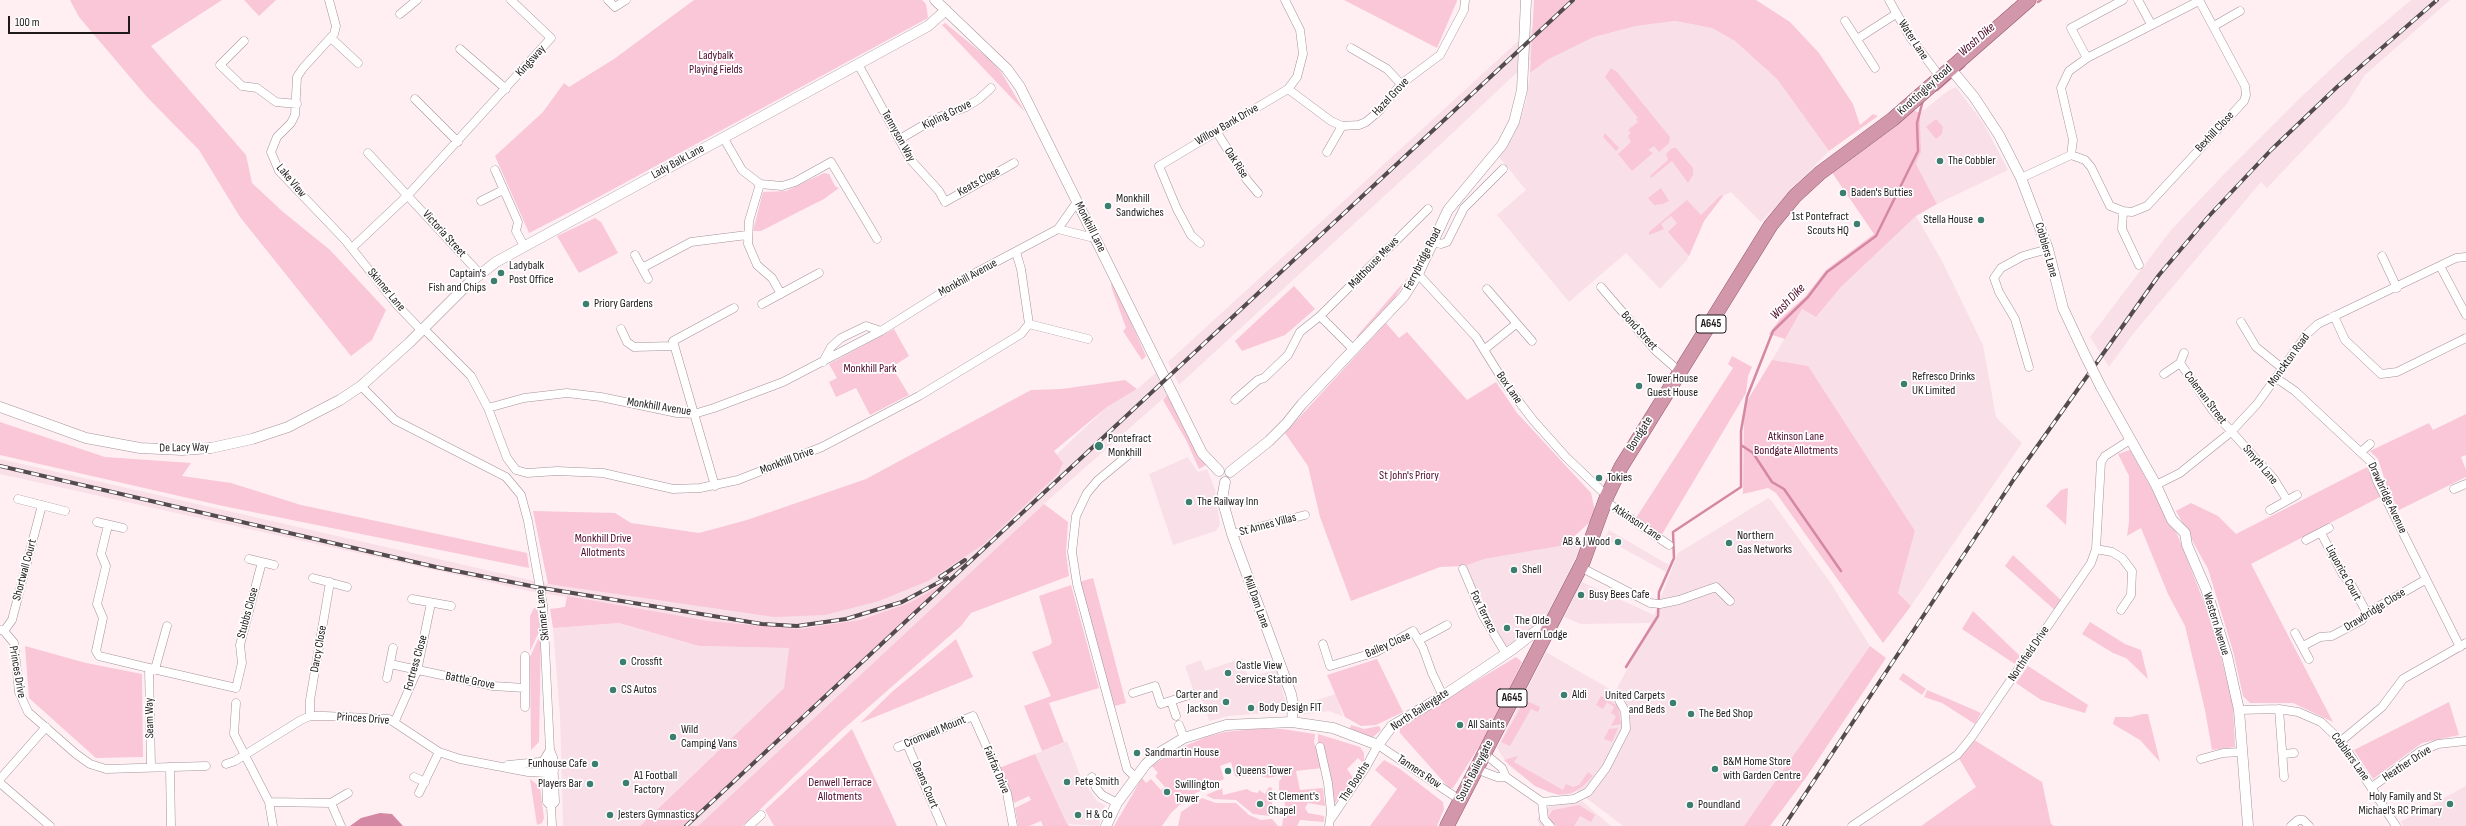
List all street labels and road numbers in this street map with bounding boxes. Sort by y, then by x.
street label: Water Lane [1895,17,1931,63]
street label: Kingsway [513,42,549,80]
street label: Knottingley Road [1895,62,1955,118]
street label: Hazel Grove [1370,75,1412,119]
street label: Kipling Grove [920,97,974,133]
street label: Willow Bank Drive [1193,101,1261,149]
street label: Tennyson Way [878,108,918,164]
street label: Bexhill Close [2193,109,2237,155]
street label: Lady Balk Lane [649,142,707,182]
street label: Oak Rise [1221,145,1251,181]
street label: Lake View [273,161,309,201]
street label: Keats Close [955,164,1003,200]
street label: Monkhill Lane [1071,199,1109,255]
street label: Victoria Street [419,207,469,261]
street label: Cobblers Lane [2031,221,2061,279]
street label: Ferrybridge Road [1401,225,1445,293]
street label: Malthouse Mews [1346,234,1402,292]
street label: Monkhill Avenue [936,256,1000,300]
street label: Skinner Lane [364,266,408,314]
street label: Bond Street [1618,308,1660,354]
road number: A645 [1696,315,1726,333]
street label: Monckton Road [2265,331,2313,389]
street label: Box Lane [1493,369,1525,407]
street label: Coleman Street [2180,369,2230,427]
street label: Monkhill Avenue [626,395,692,419]
street label: Bondgate [1624,414,1656,454]
street label: De Lacy Way [159,440,209,456]
street label: Smyth Lane [2239,442,2281,488]
street label: Monkhill Drive [758,444,816,478]
street label: Drawbridge Avenue [2364,460,2410,536]
street label: Atkinson Lane [1610,501,1664,545]
street label: St Annes Villas [1238,510,1298,540]
street label: Shortwall Court [10,538,40,602]
street label: Liquorice Court [2322,542,2364,604]
street label: Mill Dam Lane [1240,574,1272,630]
street label: Drawbridge Close [2342,585,2408,635]
street label: Stubbs Close [234,586,262,640]
street label: Fox Terrace [1467,588,1499,636]
street label: Skinner Lane [533,589,553,641]
street label: Western Avenue [2200,591,2232,657]
street label: Northfield Drive [2005,624,2053,684]
street label: Darcy Close [308,625,330,673]
street label: Bailey Close [1363,629,1413,661]
street label: Fortress Close [401,634,431,692]
street label: Princes Drive [5,645,29,699]
street label: Battle Grove [444,669,496,693]
street label: North Baileygate [1388,686,1452,734]
road number: A645 [1497,689,1527,707]
street label: Seam Way [142,697,158,739]
street label: Princes Drive [336,710,390,728]
street label: Cromwell Mount [902,713,968,751]
street label: Cobblers Lane [2328,730,2372,784]
street label: South Baileygate [1453,738,1497,804]
street label: Heather Drive [2380,743,2434,785]
street label: Fairfax Drive [980,744,1012,796]
street label: Tanners Row [1394,752,1444,792]
street label: Deans Court [909,759,941,811]
street label: The Booths [1337,759,1373,805]

